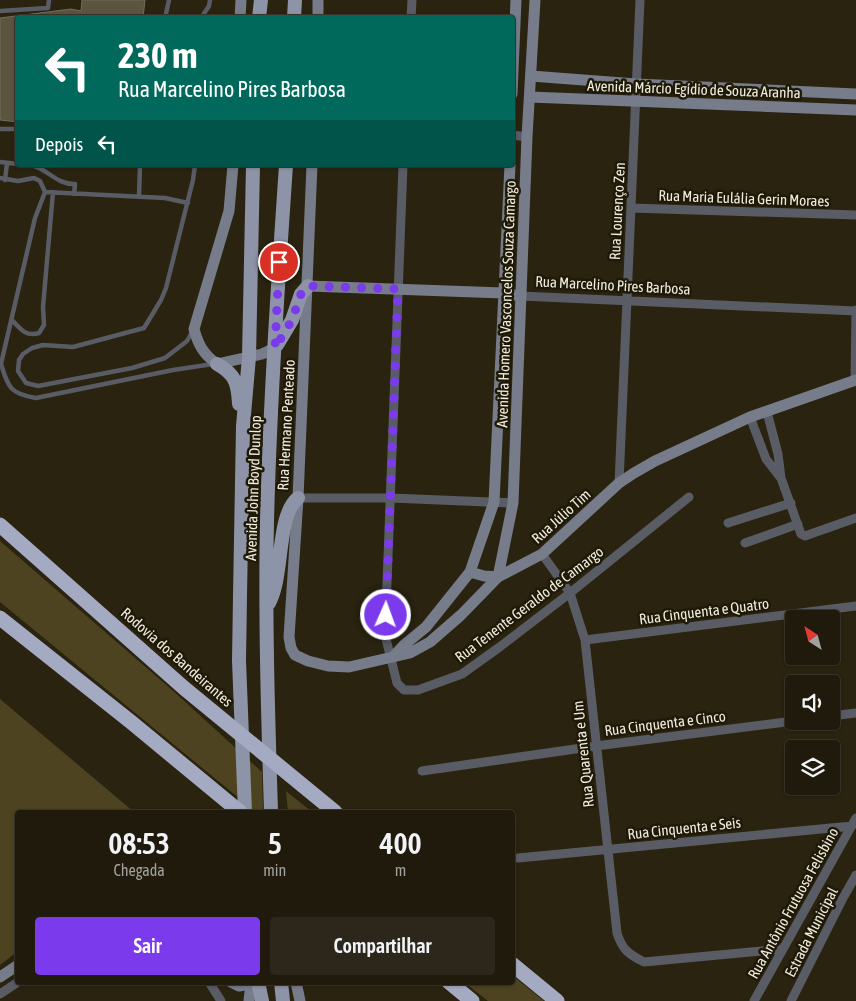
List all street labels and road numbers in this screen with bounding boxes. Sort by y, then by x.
street label: Avenida Márcio Egídio de Souza Aranha [587,77,801,101]
street label: Rua Lourenço Zen [606,162,628,260]
street label: Avenida Homero Vasconcelos Souza Camargo [493,180,519,428]
street label: Rua Maria Eulália Gerin Moraes [658,187,830,209]
street label: Rua Marcelino Pires Barbosa [535,272,691,298]
street label: Rua Hermano Penteado [274,359,298,491]
street label: Avenida John Boyd Dunlop [242,415,264,561]
street label: Rua Júlio Tim [528,485,594,547]
street label: Rua Tenente Geraldo de Camargo [452,543,606,665]
street label: Rua Cinquenta e Quatro [638,595,770,627]
street label: Rodovia dos Bandeirantes [118,604,236,710]
street label: Rua Quarenta e Um [569,700,597,808]
street label: Rua Cinquenta e Cinco [603,707,727,739]
street label: Rua Cinquenta e Seis [627,814,741,842]
street label: Rua Antônio Frutuosa Felisbino [744,825,842,981]
street label: Estrada Municipal [781,884,841,980]

